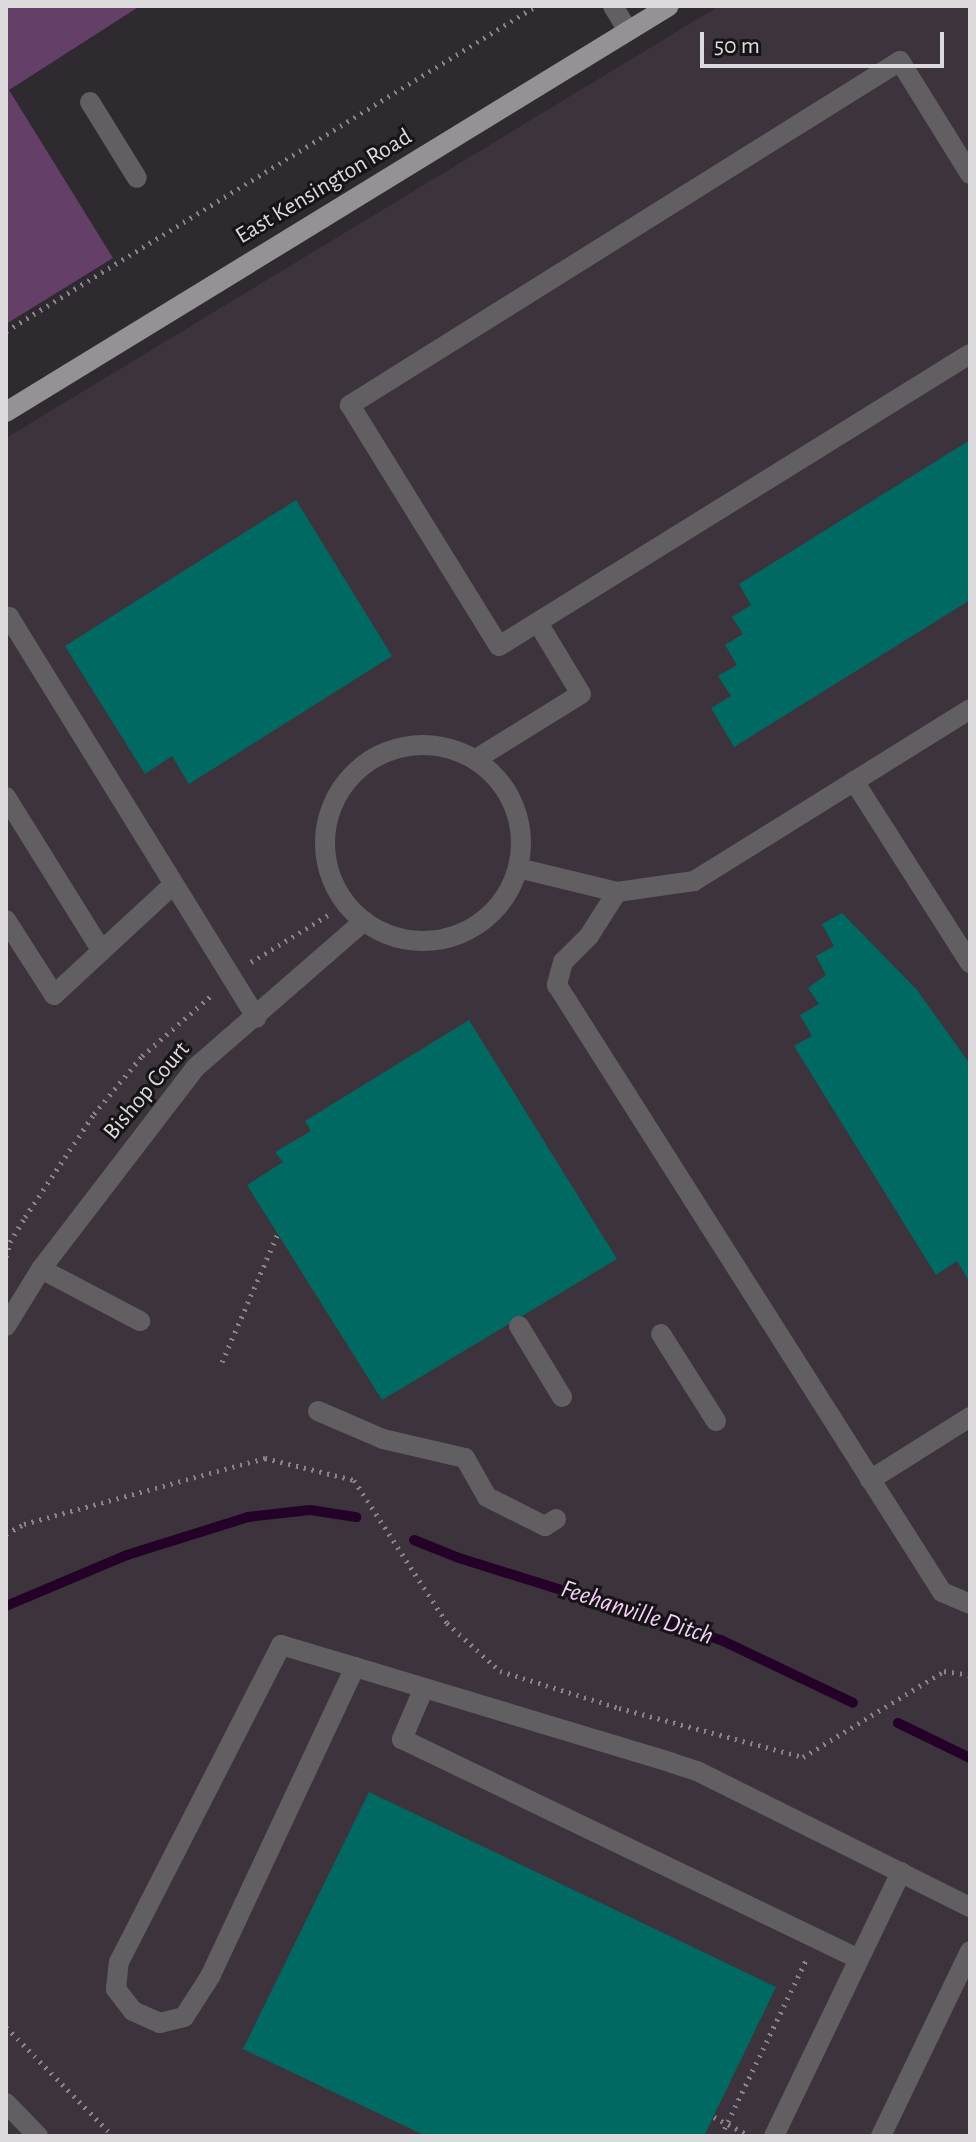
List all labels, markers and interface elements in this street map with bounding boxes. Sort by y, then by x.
scale bar [704,16,948,66]
text: 50 m [714,34,760,58]
street label: East Kensington Road [231,123,417,251]
street label: Bishop Court [98,1036,196,1146]
water label: Feehanville Ditch [557,1574,717,1652]

